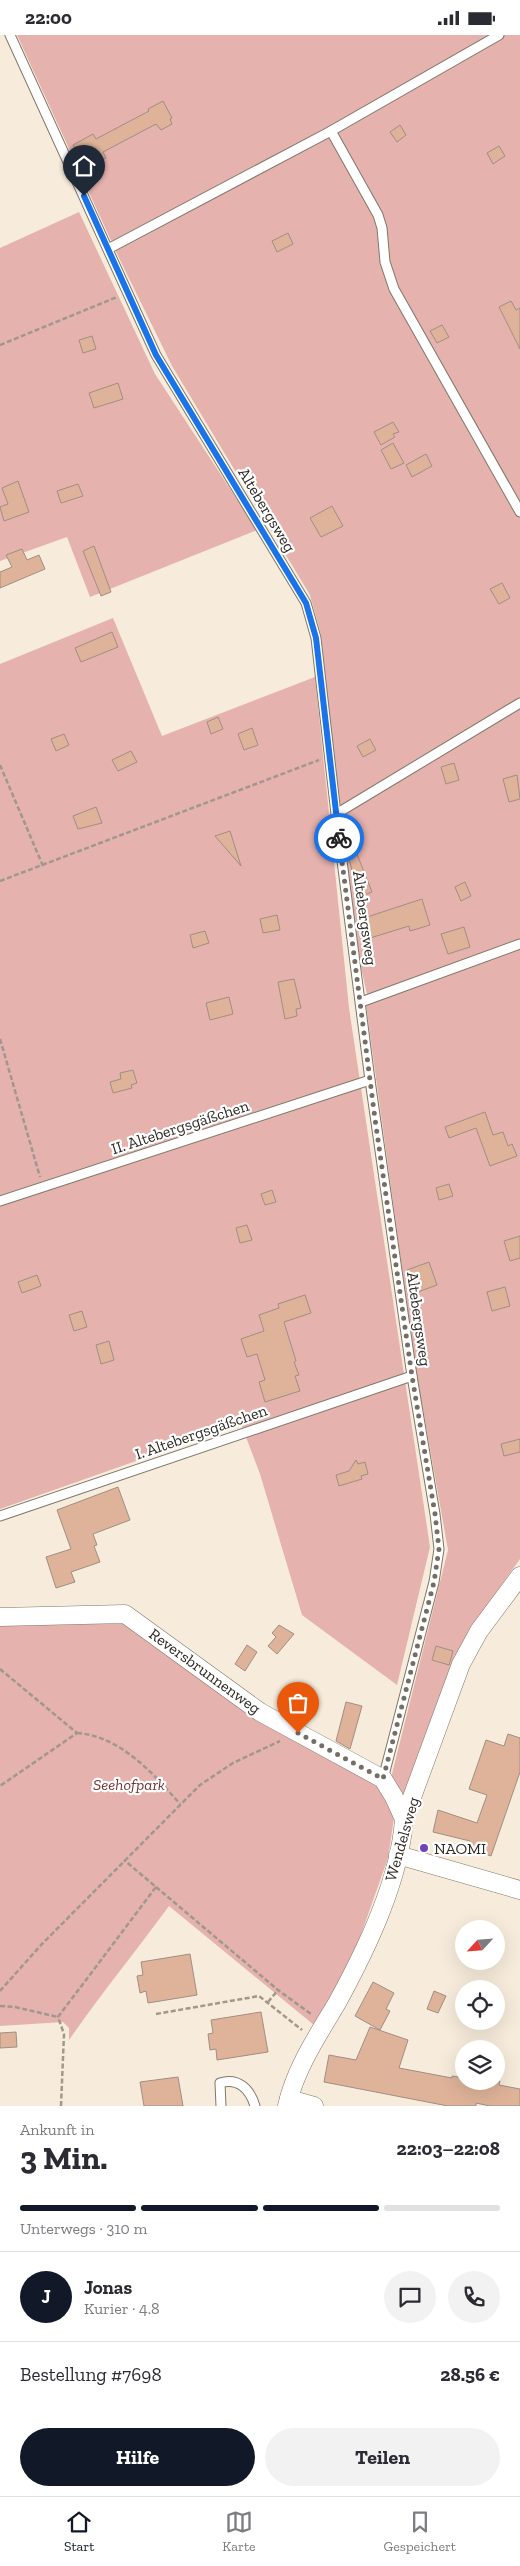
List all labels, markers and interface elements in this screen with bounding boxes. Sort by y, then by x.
text: 22:00 [25,6,72,29]
pin [63,145,105,196]
icon: home [70,152,98,180]
street label: Altebergsweg [234,464,300,556]
courier [314,813,364,863]
icon: bike [325,824,353,852]
street label: Altebergsweg [349,870,381,967]
street label: II. Altebergsgäßchen [109,1096,252,1158]
street label: Altebergsweg [403,1271,435,1368]
street label: I. Altebergsgäßchen [133,1400,270,1463]
street label: Reversbrunnenweg [145,1624,265,1718]
pin [277,1682,319,1733]
icon: bag [284,1689,312,1717]
park label: Seehofpark [93,1775,165,1794]
street label: Wendelsweg [381,1794,423,1883]
place label: NAOMI [434,1839,486,1858]
marker: NAOMI [418,1842,430,1854]
north arrow [455,1920,505,1970]
map controls [455,1920,505,2090]
button: locate [455,1980,505,2030]
button: layers [455,2040,505,2090]
text: Ankunft in [20,2120,94,2139]
text: 22:03–22:08 [397,2137,500,2160]
text: 3 Min. [20,2139,107,2177]
text: Unterwegs · 310 m [20,2219,147,2238]
button: chat [384,2271,436,2323]
button: phone [448,2271,500,2323]
text: Jonas [84,2276,132,2299]
text: J [41,2285,51,2308]
text: Kurier · 4.8 [84,2299,160,2318]
text: Bestellung #7698 [20,2363,162,2386]
text: 28.56 € [440,2363,500,2386]
button: Hilfe [20,2428,255,2486]
button: Teilen [265,2428,500,2486]
tab: Start [64,2508,94,2555]
tab: Karte [222,2508,256,2555]
tab: Gespeichert [384,2508,456,2555]

